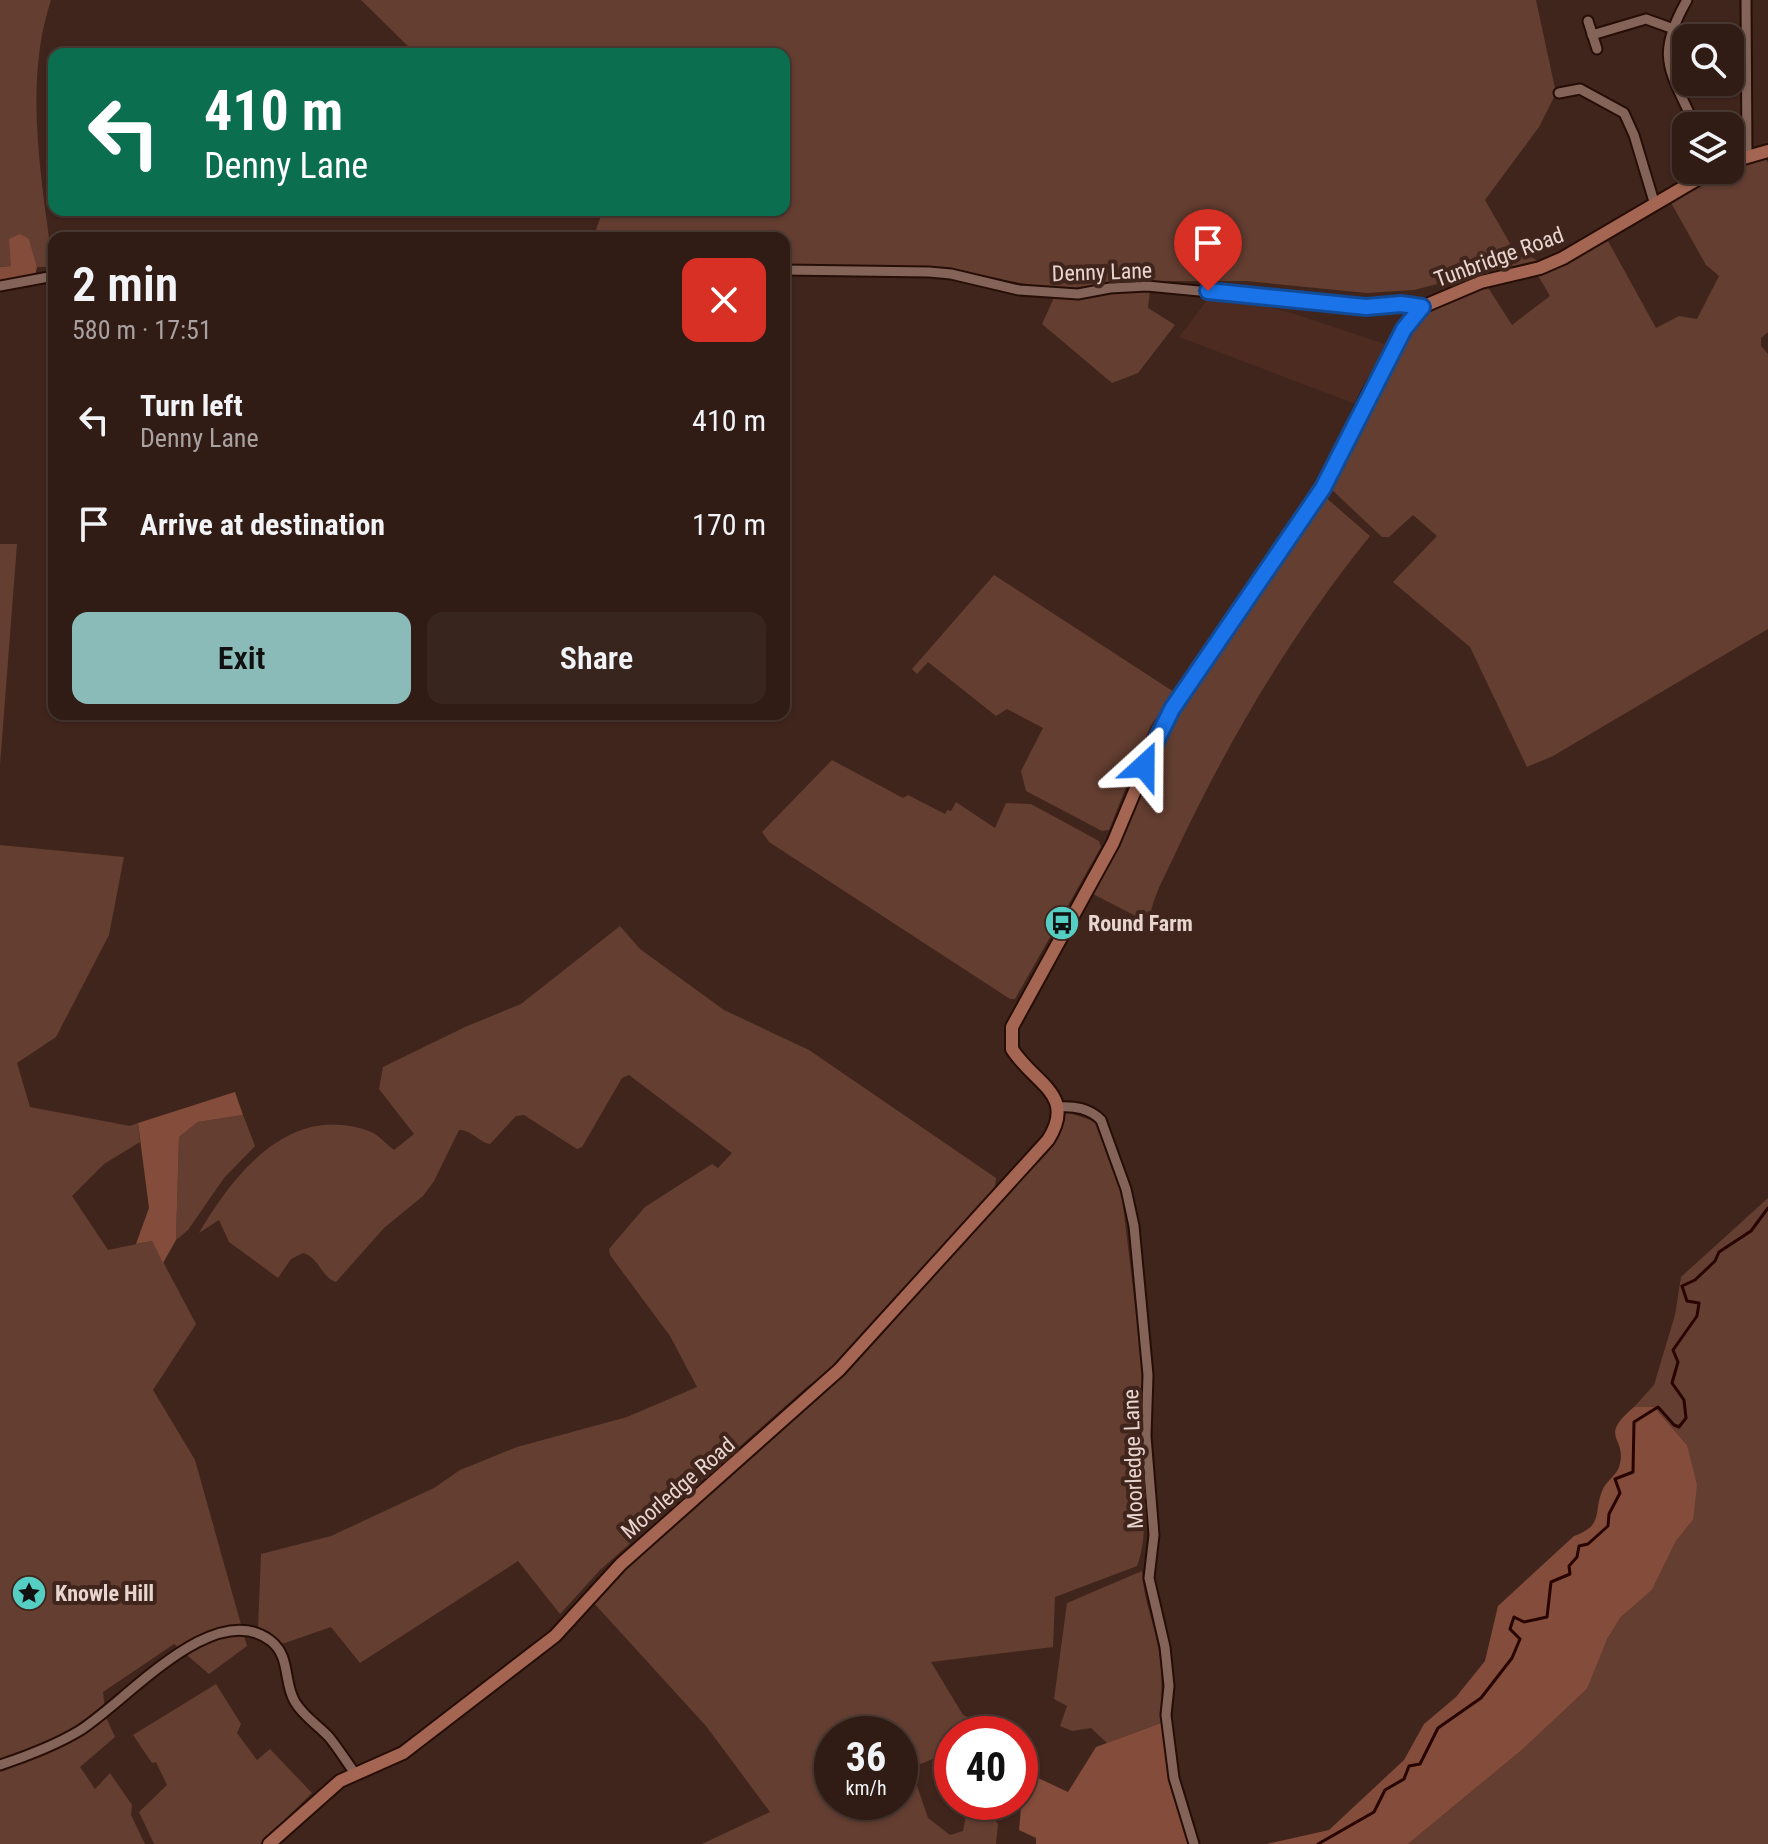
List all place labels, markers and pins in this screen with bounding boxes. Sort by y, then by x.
pin [1174,209,1242,291]
bus stop icon: Round Farm [1043,904,1081,942]
place label: Round Farm [1088,911,1193,936]
place icon: Knowle Hill [10,1574,48,1612]
place label: Knowle Hill [55,1581,154,1606]

